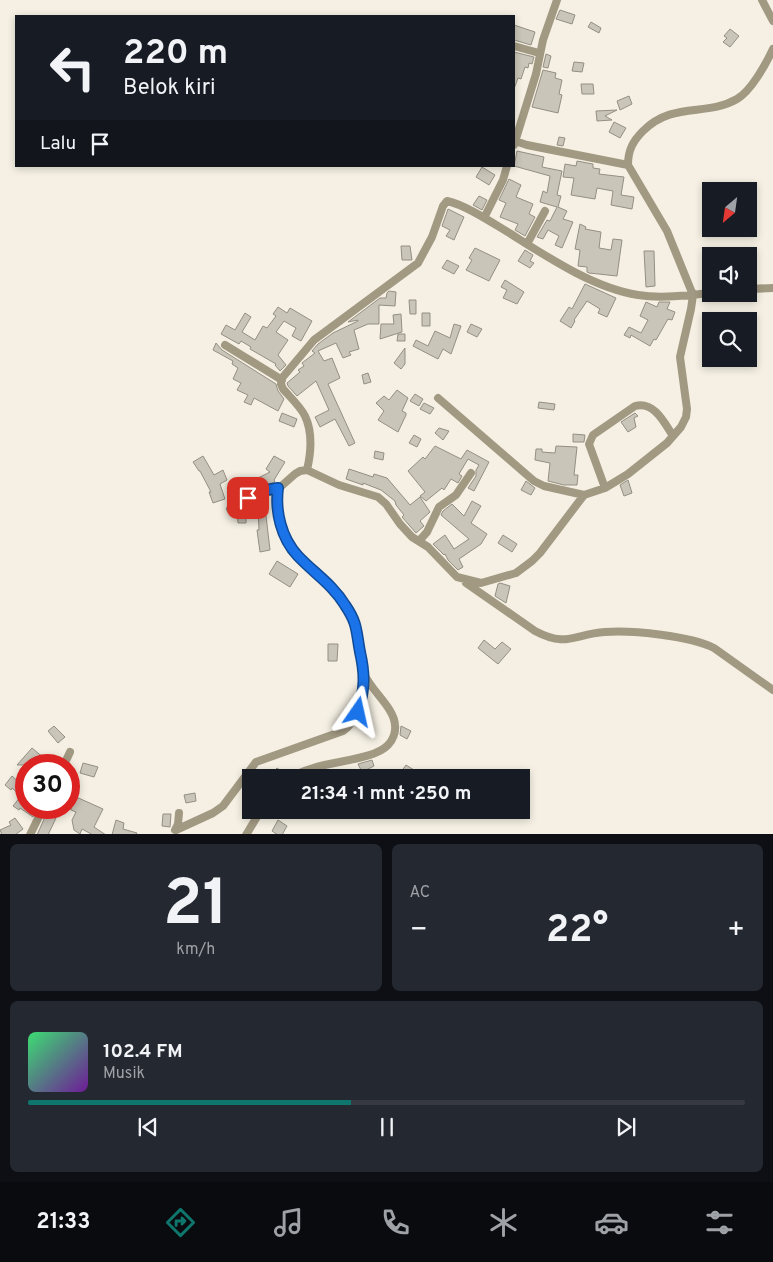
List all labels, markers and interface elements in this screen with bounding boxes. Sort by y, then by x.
text: 220 m [123,32,228,76]
icon: left [40,35,105,100]
text: Belok kiri [123,75,216,102]
icon: arrive [86,130,114,158]
text: Lalu [40,132,76,156]
north arrow [702,182,758,238]
map controls [702,182,757,367]
button: sound [702,247,757,302]
button: search [702,312,757,367]
pin [227,477,269,519]
icon: arrive [234,484,262,512]
position arrow [331,685,383,737]
speed limit sign: 30 [15,754,80,819]
text: 21:34 · 1 mnt · 250 m [300,782,472,806]
text: 21 [163,866,229,948]
text: AC [410,883,430,903]
text: 22° [546,907,608,956]
text: − [410,913,428,949]
text: + [727,913,745,949]
text: km/h [176,940,215,960]
text: 102.4 FM [103,1040,183,1064]
text: Musik [103,1064,145,1084]
icon: previous [134,1113,162,1141]
icon: pause [373,1113,401,1141]
icon: next [612,1113,640,1141]
icon: directions [163,1205,198,1240]
icon: music [271,1205,306,1240]
icon: phone [378,1205,413,1240]
icon: climate [486,1205,521,1240]
icon: car [594,1205,629,1240]
icon: filters [702,1205,737,1240]
text: 21:33 [36,1209,90,1236]

